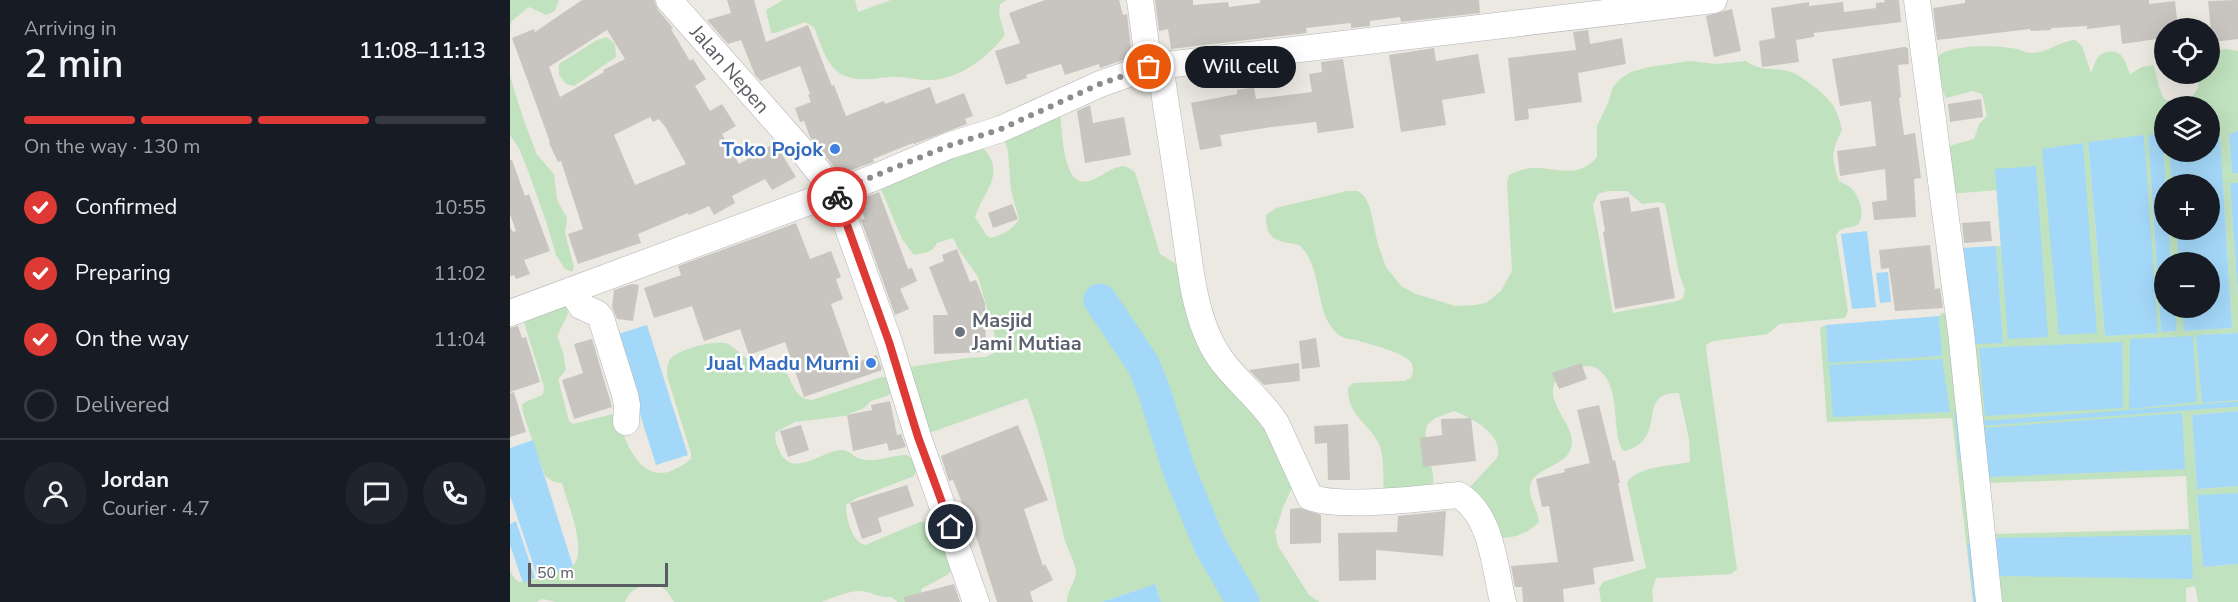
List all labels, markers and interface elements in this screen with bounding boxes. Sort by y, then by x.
text: Arriving in [24,15,117,42]
map controls [2154,18,2220,318]
button: locate [2154,18,2220,84]
street label: Jalan Nepen [683,19,776,119]
text: 11:08–11:13 [359,36,486,66]
text: 2 min [24,38,123,91]
pin [1123,41,1174,92]
callout: Will cell [1185,46,1296,88]
icon: bag [1132,50,1165,83]
text: Will cell [1202,53,1279,80]
button: layers [2154,96,2220,162]
text: On the way · 130 m [24,133,200,160]
place label: Toko Pojok [722,136,824,163]
marker: Toko Pojok [828,142,842,156]
courier [807,167,867,227]
button: + [2154,174,2220,240]
icon: bike [821,181,854,214]
icon: check [24,191,57,224]
text: Confirmed [75,192,177,222]
text: 10:55 [433,194,486,221]
button: − [2154,252,2220,318]
icon: check [24,257,57,290]
text: Preparing [75,258,171,288]
text: 11:02 [433,260,486,287]
place label: Masjid Jami Mutiaa [971,307,1082,357]
icon: check [24,323,57,356]
text: On the way [75,324,189,354]
marker: Masjid Jami Mutiaa [953,325,967,339]
text: 11:04 [433,326,486,353]
place label: Jual Madu Murni [706,350,859,377]
marker: Jual Madu Murni [864,356,878,370]
text: Delivered [75,390,170,420]
button: person [24,462,87,525]
button: chat [345,462,408,525]
button: phone [423,462,486,525]
text: Jordan [102,465,169,495]
text: Courier · 4.7 [102,495,210,522]
pin [925,501,976,552]
icon: home [934,510,967,543]
scale bar [528,560,668,588]
text: 50 m [537,562,574,584]

